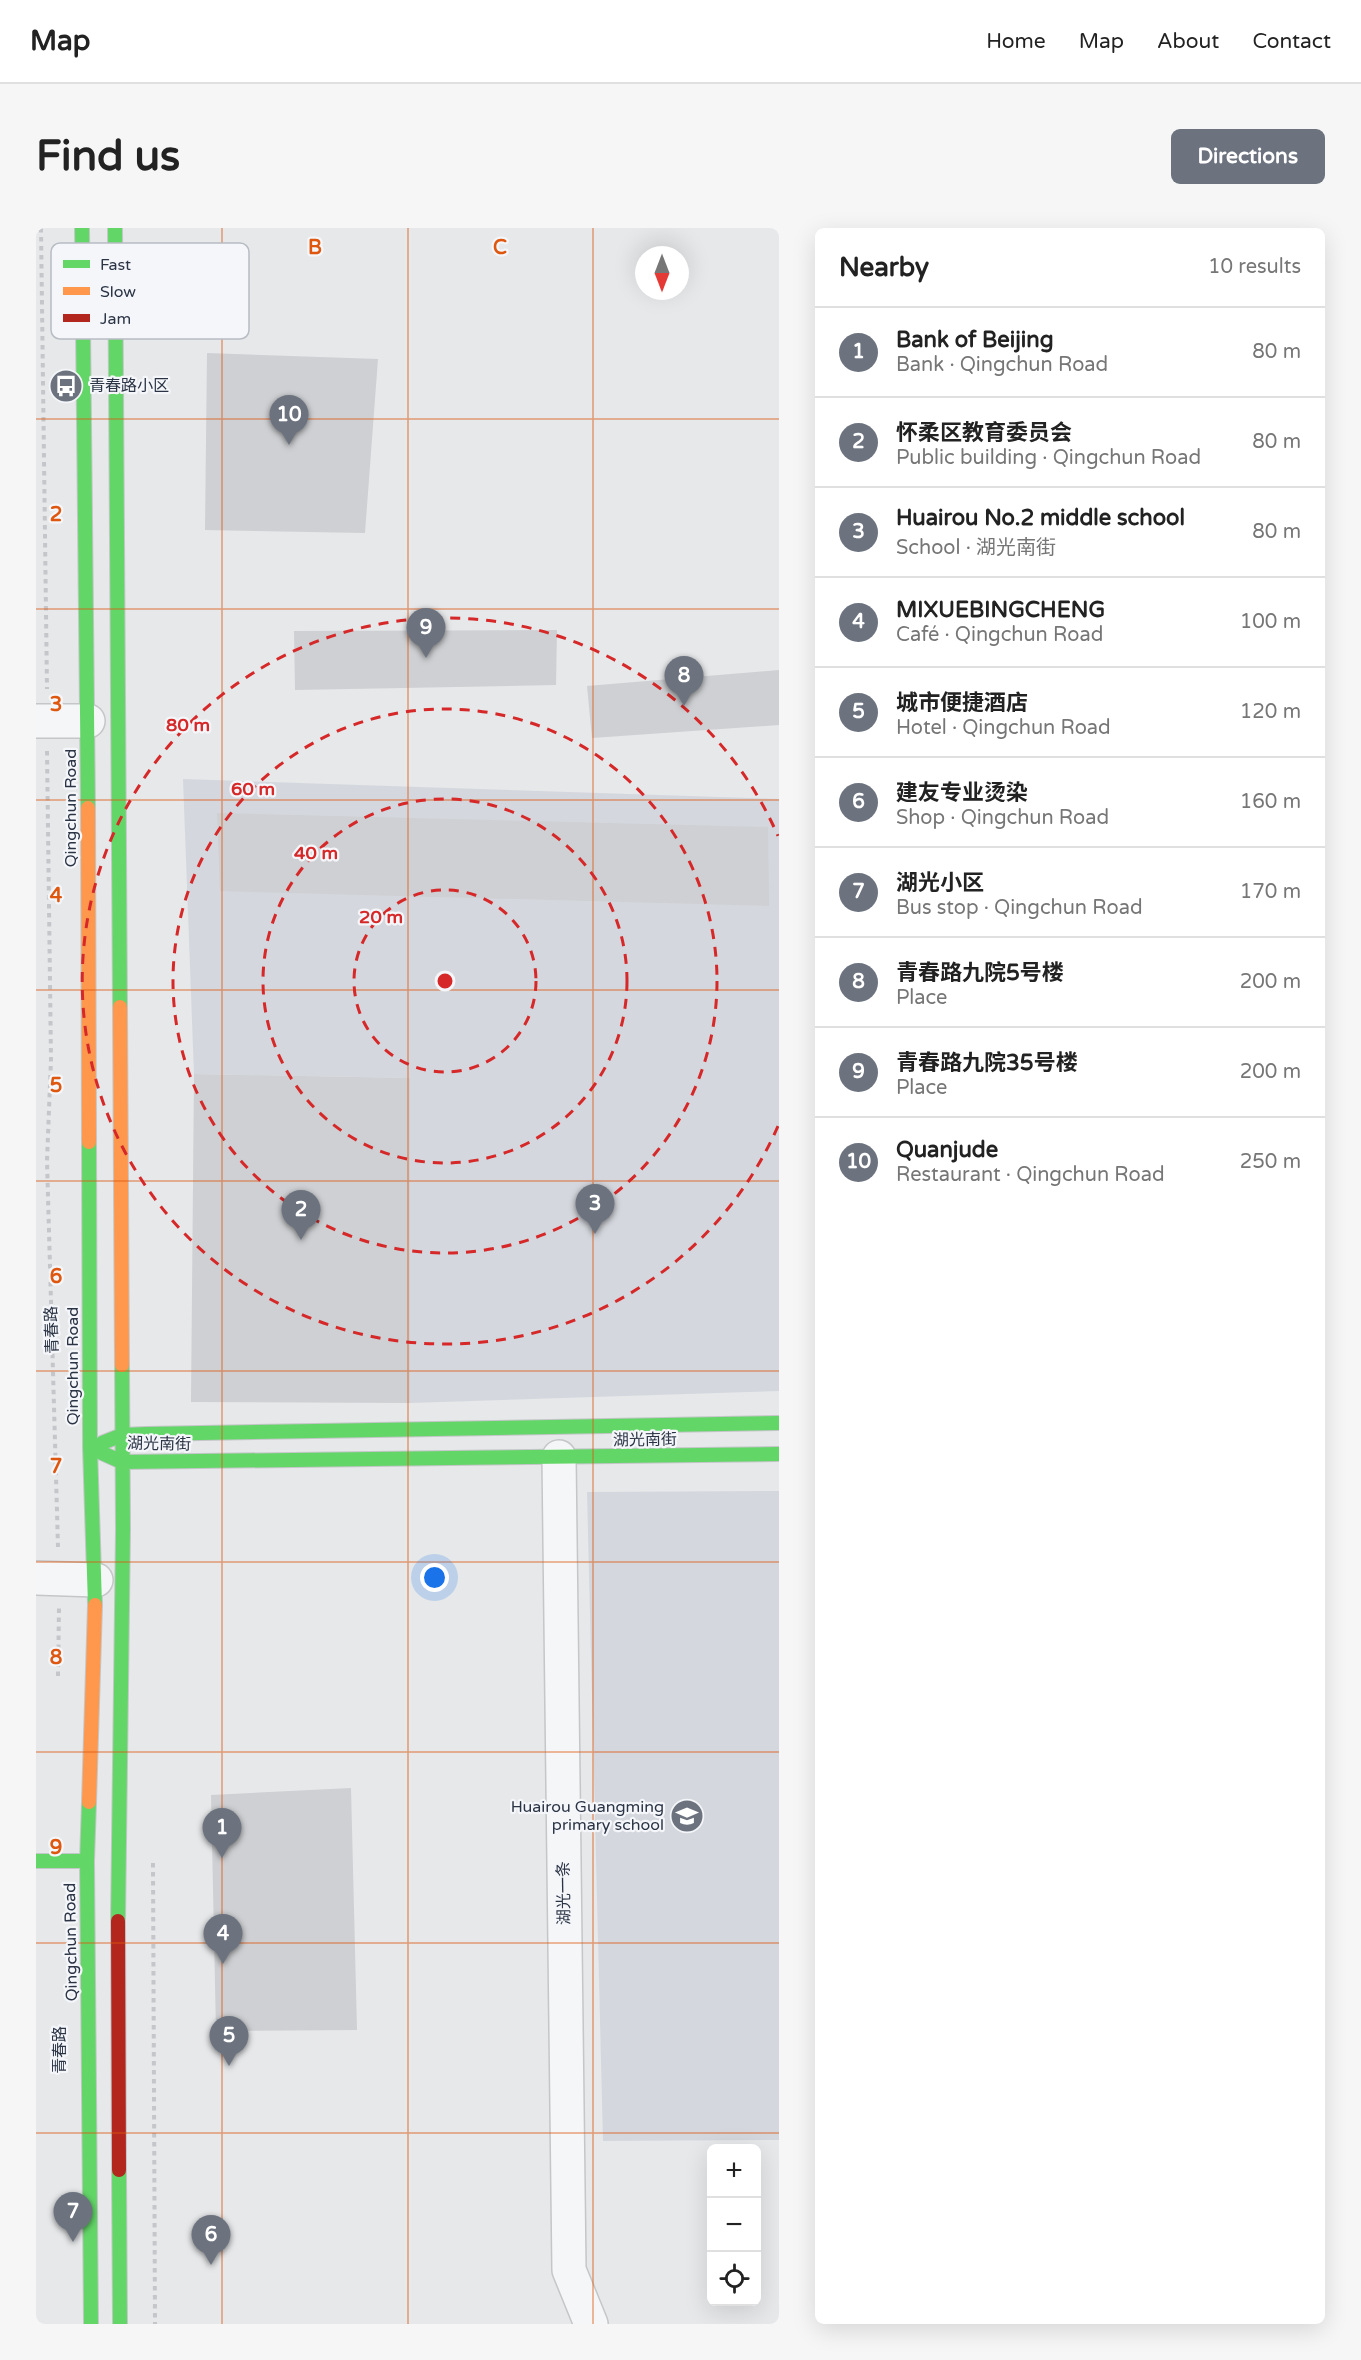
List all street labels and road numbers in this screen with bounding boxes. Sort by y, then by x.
street label: Qingchun Road [61,749,81,867]
street label: 青春路 [41,1306,63,1354]
street label: Qingchun Road [63,1307,83,1425]
street label: 湖光南街 [613,1429,677,1451]
street label: 湖光南街 [127,1433,191,1455]
street label: 湖光一条 [553,1861,575,1925]
street label: Qingchun Road [60,1882,82,2002]
street label: 青春路 [50,2026,70,2074]

